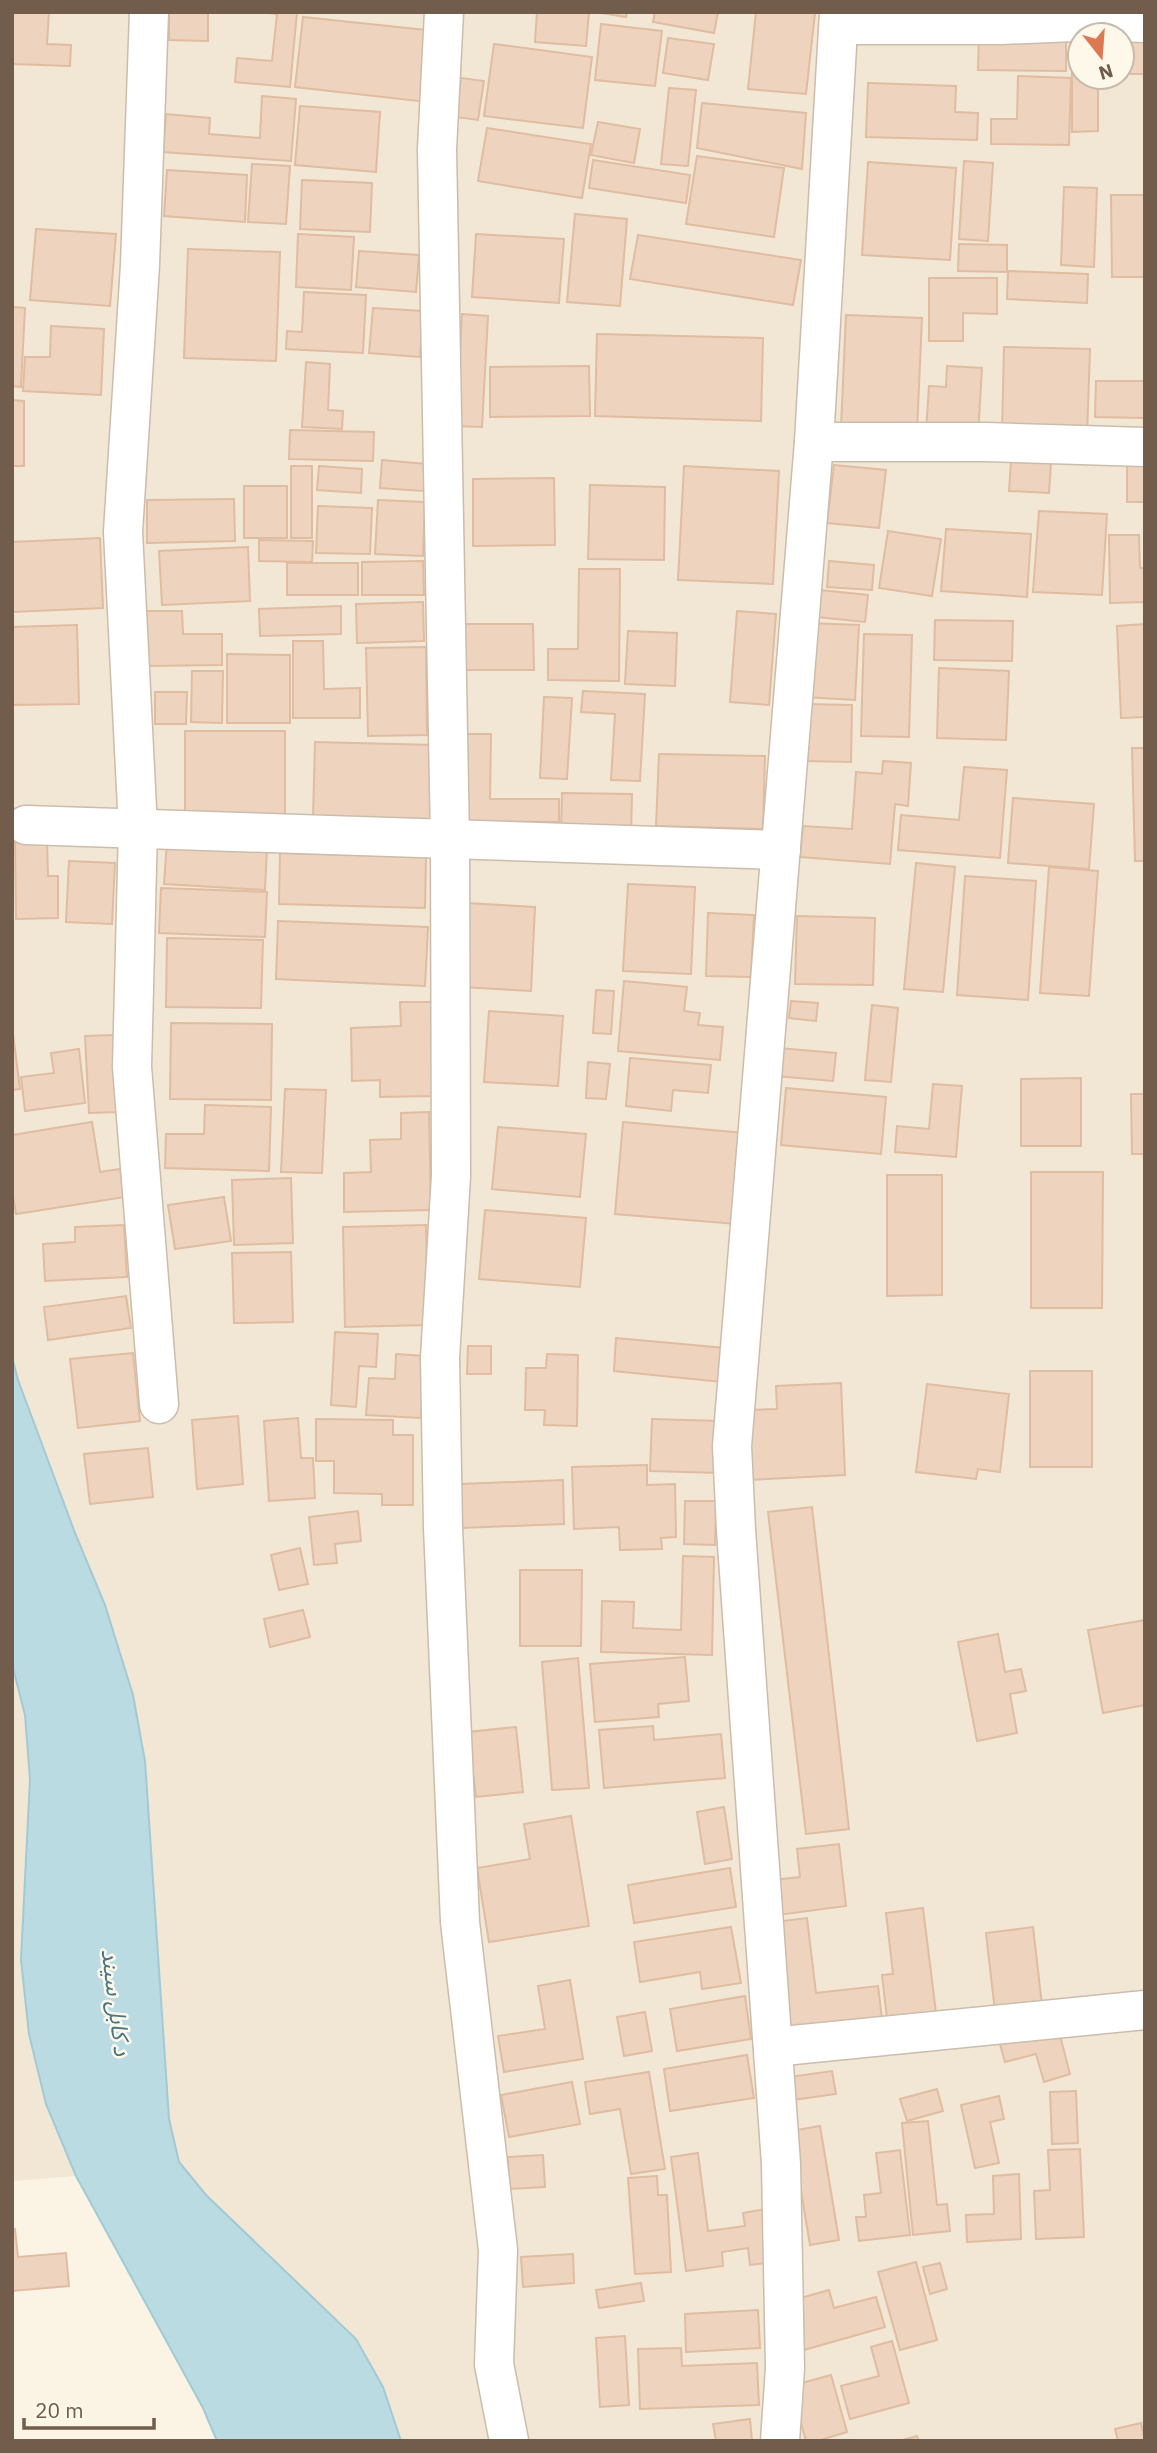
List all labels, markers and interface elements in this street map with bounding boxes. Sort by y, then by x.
north arrow [1066,21,1136,91]
text: N [1096,59,1116,86]
water label: د کابل سيند [96,1947,139,2058]
scale bar [24,2386,154,2430]
text: 20 m [35,2396,84,2424]

